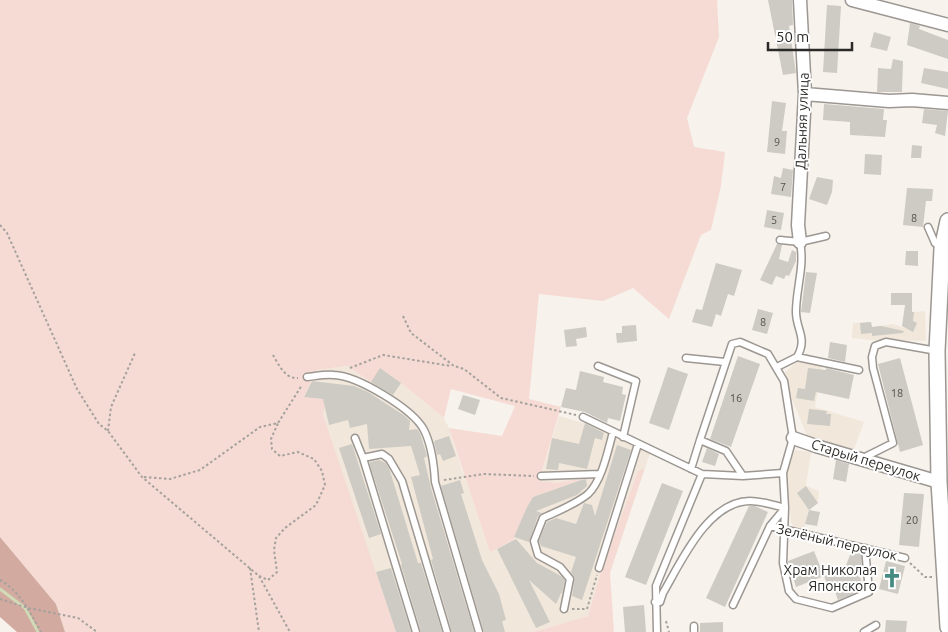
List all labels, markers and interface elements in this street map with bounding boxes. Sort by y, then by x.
scale bar [768,20,852,52]
text: 50 m [776,28,809,45]
street label: Дальняя улица [792,72,812,170]
house number: 9 [774,136,780,148]
house number: 7 [780,181,786,193]
house number: 8 [911,212,917,224]
house number: 5 [771,214,777,226]
house number: 8 [760,316,766,328]
house number: 18 [891,387,903,399]
house number: 16 [730,392,742,404]
street label: Старый переулок [809,436,923,484]
house number: 20 [906,514,918,526]
street label: Зелёный переулок [775,520,899,564]
place label: Храм Николая Японского [784,562,877,594]
church icon: Храм Николая Японского [881,567,903,589]

